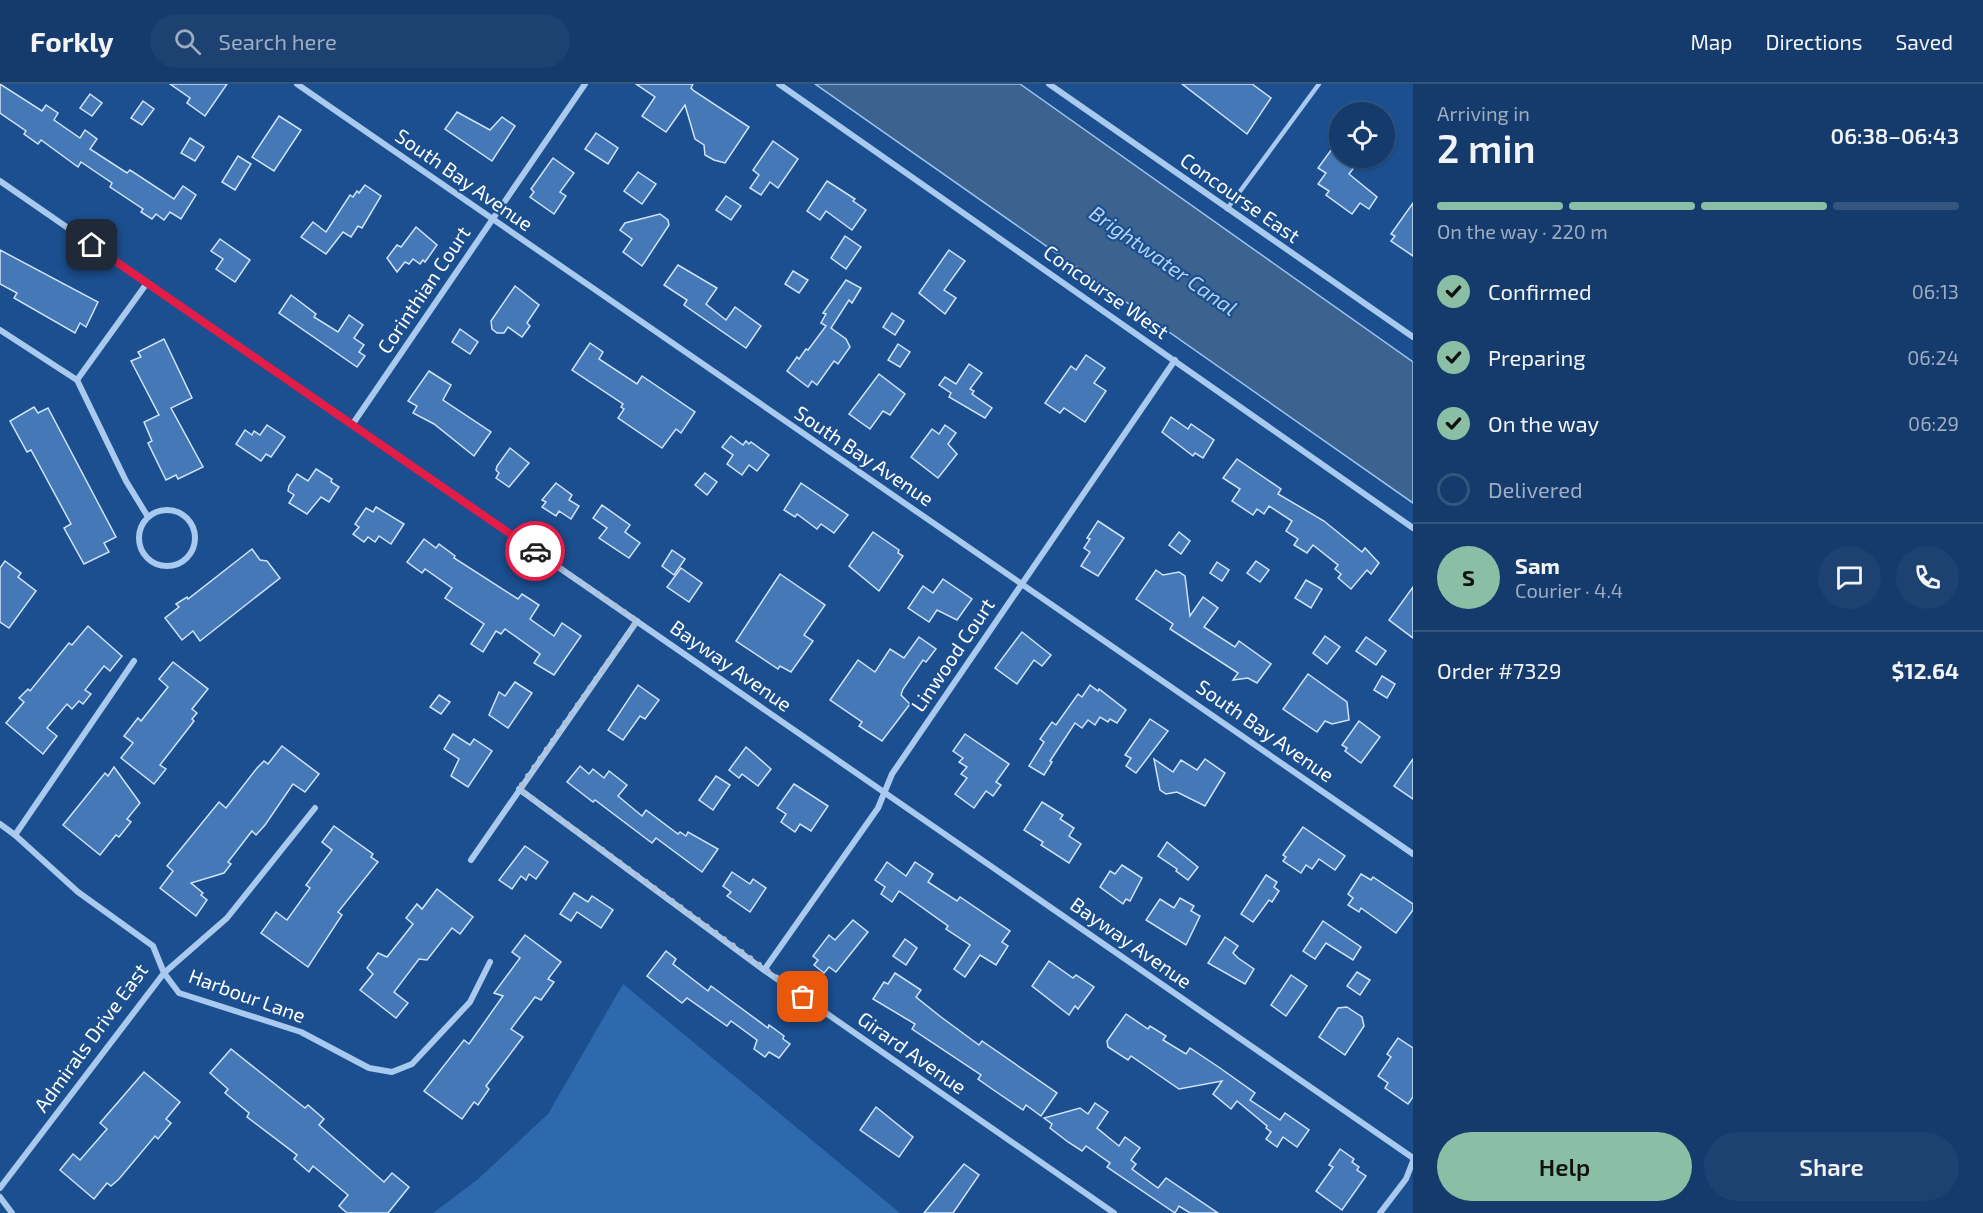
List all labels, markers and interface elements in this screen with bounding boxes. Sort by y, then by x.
search box [150,14,570,68]
text: Forkly [30,24,114,58]
icon: search [171,25,204,58]
text: Search here [219,28,337,54]
text: Map [1690,29,1733,54]
text: Directions [1766,29,1862,54]
text: Saved [1895,29,1953,54]
text: Arriving in [1437,101,1530,125]
map controls [1329,102,1395,168]
button: locate [1329,102,1395,168]
text: 06:38–06:43 [1831,122,1959,148]
street label: South Bay Avenue [391,123,538,236]
text: 2 min [1437,124,1536,171]
street label: Concourse East [1176,147,1305,247]
water label: Brightwater Canal [1085,199,1243,320]
pin [66,219,117,270]
text: On the way · 220 m [1437,219,1608,243]
street label: Corinthian Court [372,221,475,358]
icon: home [75,228,108,261]
street label: Concourse West [1039,239,1174,343]
icon: check [1437,275,1470,308]
text: Confirmed [1488,278,1592,304]
text: 06:13 [1912,279,1959,303]
icon: check [1437,341,1470,374]
text: Preparing [1488,344,1586,370]
text: 06:24 [1907,345,1959,369]
street label: South Bay Avenue [791,400,939,510]
icon: check [1437,407,1470,440]
text: On the way [1488,410,1599,436]
text: 06:29 [1908,411,1959,435]
text: Delivered [1488,476,1583,502]
courier [505,521,565,581]
icon: car [519,535,552,568]
button: chat [1818,546,1881,609]
button: phone [1896,546,1959,609]
text: Sam [1515,552,1560,578]
text: S [1462,564,1475,590]
text: Courier · 4.4 [1515,578,1623,602]
street label: Linwood Court [905,593,999,716]
street label: Bayway Avenue [666,614,797,716]
text: Order #7329 [1437,657,1562,683]
text: $12.64 [1892,657,1959,683]
street label: South Bay Avenue [1192,674,1339,787]
street label: Bayway Avenue [1066,891,1197,993]
street label: Admirals Drive East [28,958,152,1116]
street label: Harbour Lane [186,963,309,1027]
pin [777,971,828,1022]
icon: bag [786,980,819,1013]
street label: Girard Avenue [854,1006,971,1098]
button: Help [1437,1132,1692,1201]
button: Share [1704,1132,1959,1201]

